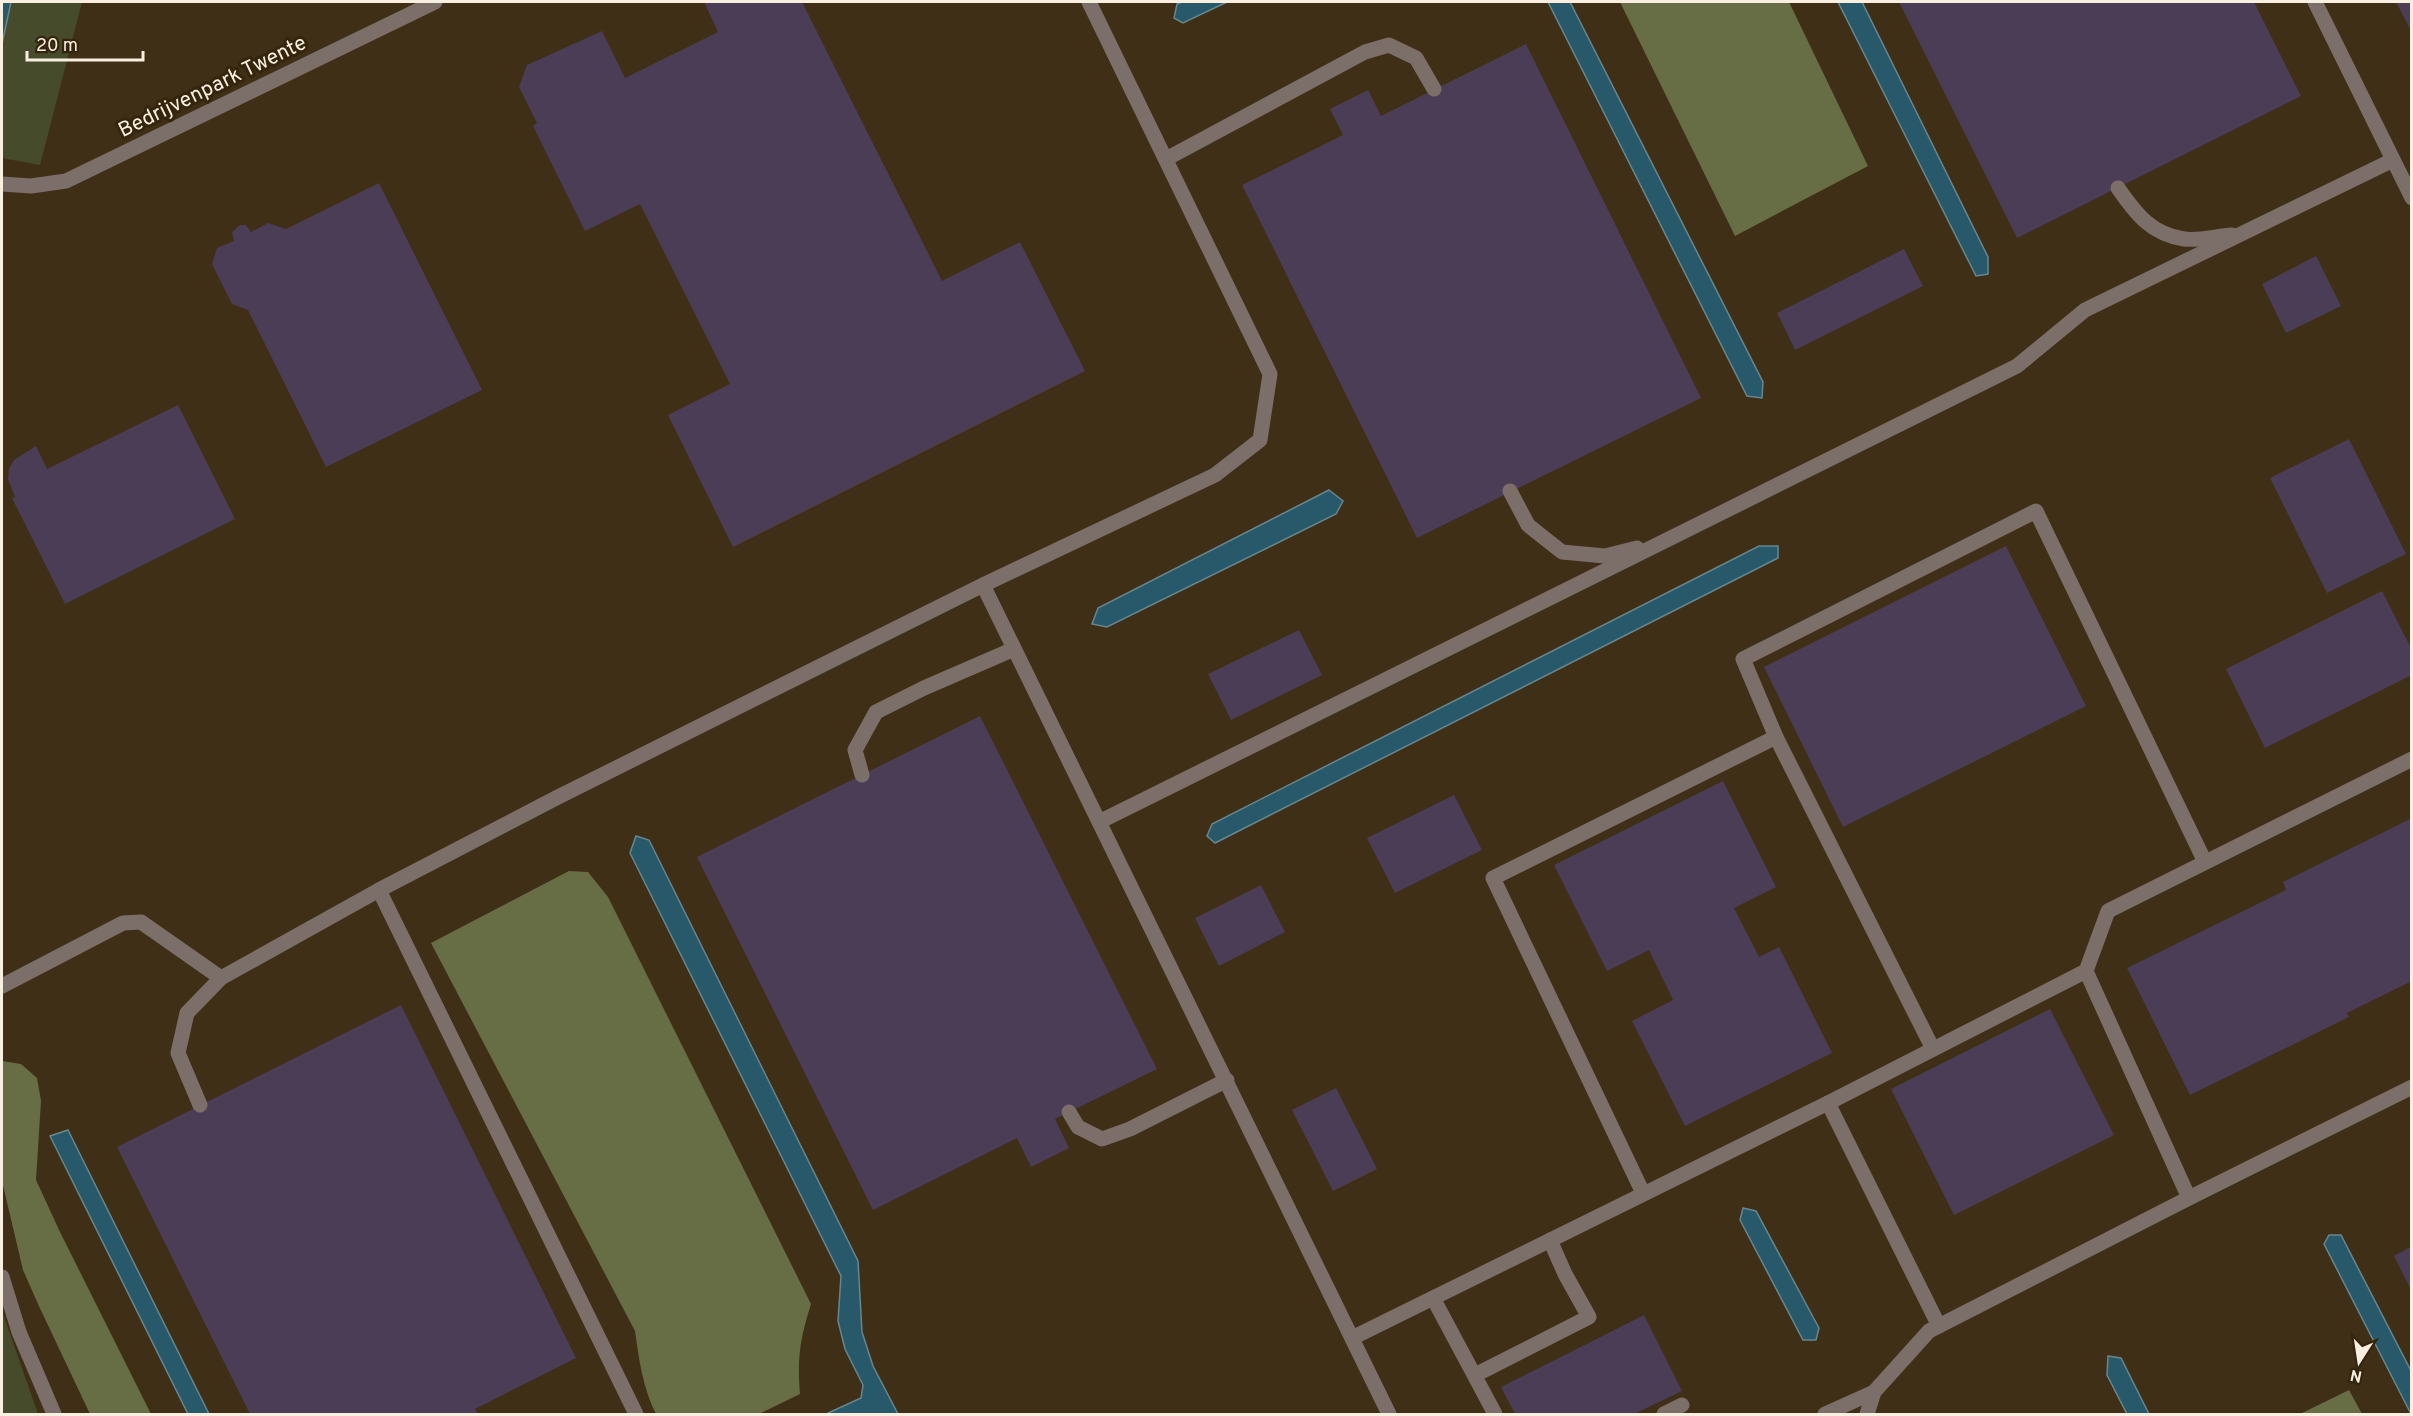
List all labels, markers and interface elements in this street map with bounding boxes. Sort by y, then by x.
scale bar [27,24,142,62]
street label: Bedrijvenpark Twente [114,30,311,145]
text: 20 m [36,35,78,58]
north arrow [2329,1332,2389,1392]
text: N [2349,1364,2364,1386]

